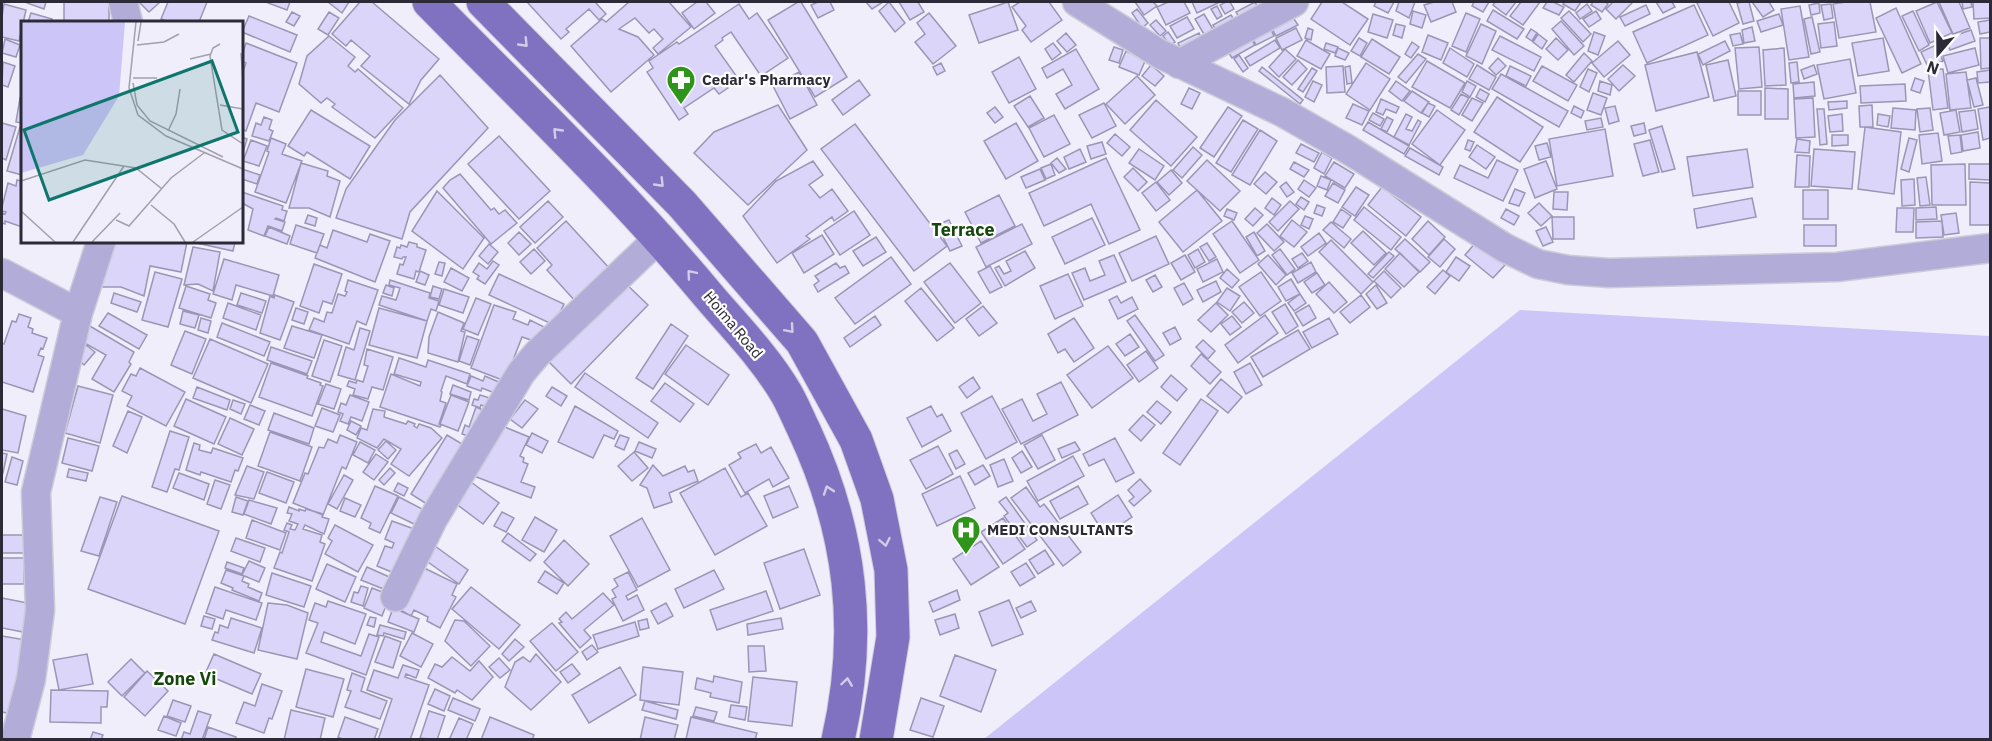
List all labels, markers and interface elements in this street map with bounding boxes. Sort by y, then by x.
inset map [21,21,243,243]
north arrow [1908,24,1968,84]
one-way arrow [517,37,528,47]
text: N [1924,57,1942,79]
pharmacy icon: Cedar's Pharmacy [665,64,697,106]
place label: Cedar's Pharmacy [702,70,831,89]
one-way arrow [553,129,564,139]
one-way arrow [653,175,664,186]
district label: Terrace [931,218,995,241]
one-way arrow [687,270,698,281]
street label: Hoima Road [700,287,767,362]
one-way arrow [782,322,793,333]
one-way arrow [822,485,835,496]
hospital icon: MEDI CONSULTANTS [950,514,982,556]
place label: MEDI CONSULTANTS [987,520,1133,539]
one-way arrow [878,537,891,547]
district label: Zone Vi [154,667,216,690]
one-way arrow [841,677,853,686]

